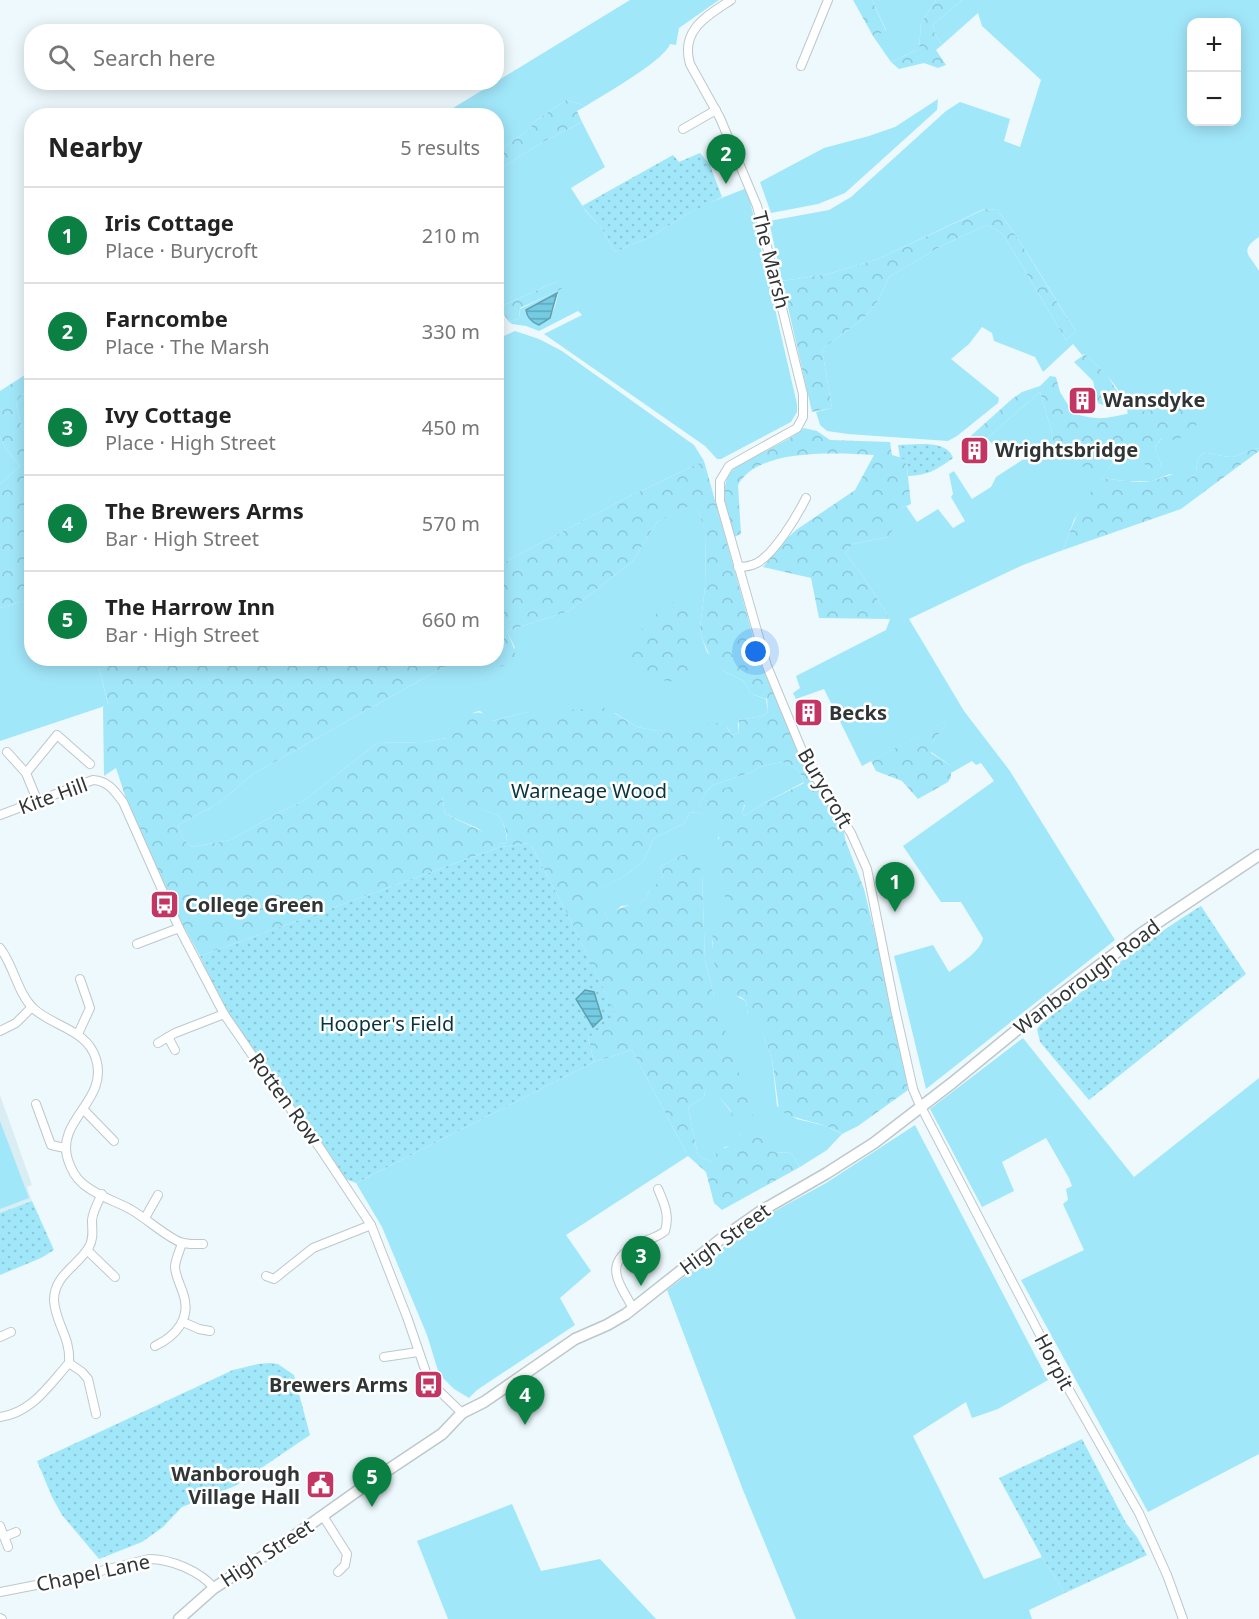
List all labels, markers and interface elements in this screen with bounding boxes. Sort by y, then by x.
map controls [1187,18,1241,126]
button: + [1187,18,1241,72]
search box [24,24,504,90]
icon: search [45,41,78,74]
text: Search here [93,42,215,72]
button: − [1187,72,1241,126]
text: Nearby [48,129,143,165]
text: 5 results [400,134,480,161]
pin: 2 [706,134,746,184]
text: Iris Cottage [105,207,234,237]
street label: The Marsh [746,208,797,311]
text: 1 [62,222,73,249]
text: 210 m [422,222,480,249]
text: Place · Burycroft [105,237,258,264]
text: Farncombe [105,303,228,333]
text: 2 [62,318,73,345]
text: 330 m [422,318,480,345]
text: Place · The Marsh [105,333,270,360]
building icon: Wansdyke [1066,384,1098,416]
place label: Wansdyke [1103,386,1205,413]
text: Ivy Cottage [105,399,232,429]
text: 3 [62,414,73,441]
text: 450 m [422,414,480,441]
text: Place · High Street [105,429,276,456]
building icon: Wrightsbridge [958,434,990,466]
place label: Wrightsbridge [995,436,1138,463]
text: The Brewers Arms [105,495,304,525]
text: 4 [62,510,73,537]
text: 570 m [422,510,480,537]
text: Bar · High Street [105,525,259,552]
text: The Harrow Inn [105,591,275,621]
text: 5 [62,606,73,633]
text: 660 m [422,606,480,633]
text: Bar · High Street [105,621,259,648]
your location [741,637,770,666]
building icon: Becks [792,697,824,729]
place label: Becks [829,699,887,726]
street label: Burycroft [792,743,859,832]
street label: Kite Hill [15,771,91,820]
park label: Warneage Wood [511,777,667,804]
pin: 1 [876,862,914,912]
bus stop icon: College Green [148,889,180,921]
place label: College Green [185,891,324,918]
street label: Wanborough Road [1008,913,1165,1040]
park label: Hooper's Field [320,1010,454,1037]
street label: Rotten Row [243,1047,328,1150]
street label: High Street [674,1197,775,1281]
pin: 3 [622,1236,660,1286]
street label: Horpit [1028,1329,1080,1395]
bus stop icon: Brewers Arms [413,1369,445,1401]
place label: Brewers Arms [269,1371,408,1398]
pin: 4 [506,1376,544,1425]
pin: 5 [352,1458,392,1507]
place label: Wanborough Village Hall [171,1460,300,1510]
public building icon: Wanborough Village Hall [305,1469,337,1501]
street label: High Street [215,1512,318,1593]
street label: Chapel Lane [34,1547,152,1598]

